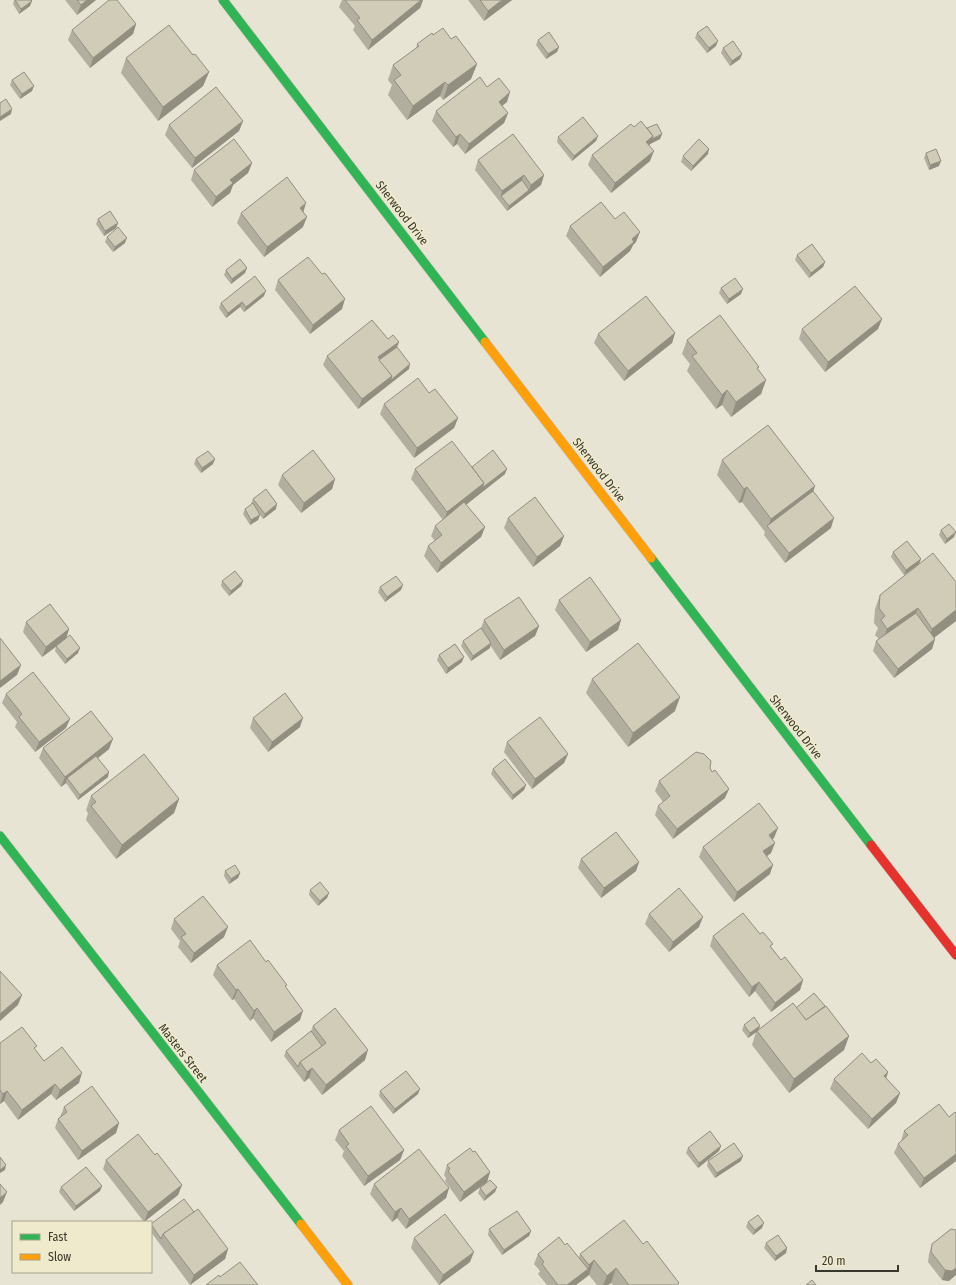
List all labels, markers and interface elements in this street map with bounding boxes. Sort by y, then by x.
street label: Sherwood Drive [373,178,431,248]
street label: Sherwood Drive [570,435,628,505]
street label: Sherwood Drive [767,692,825,762]
street label: Masters Street [156,1021,210,1085]
legend [12,1221,152,1273]
text: Fast [48,1230,67,1244]
scale bar [816,1247,898,1273]
text: Slow [48,1250,71,1264]
text: 20 m [822,1254,846,1268]

